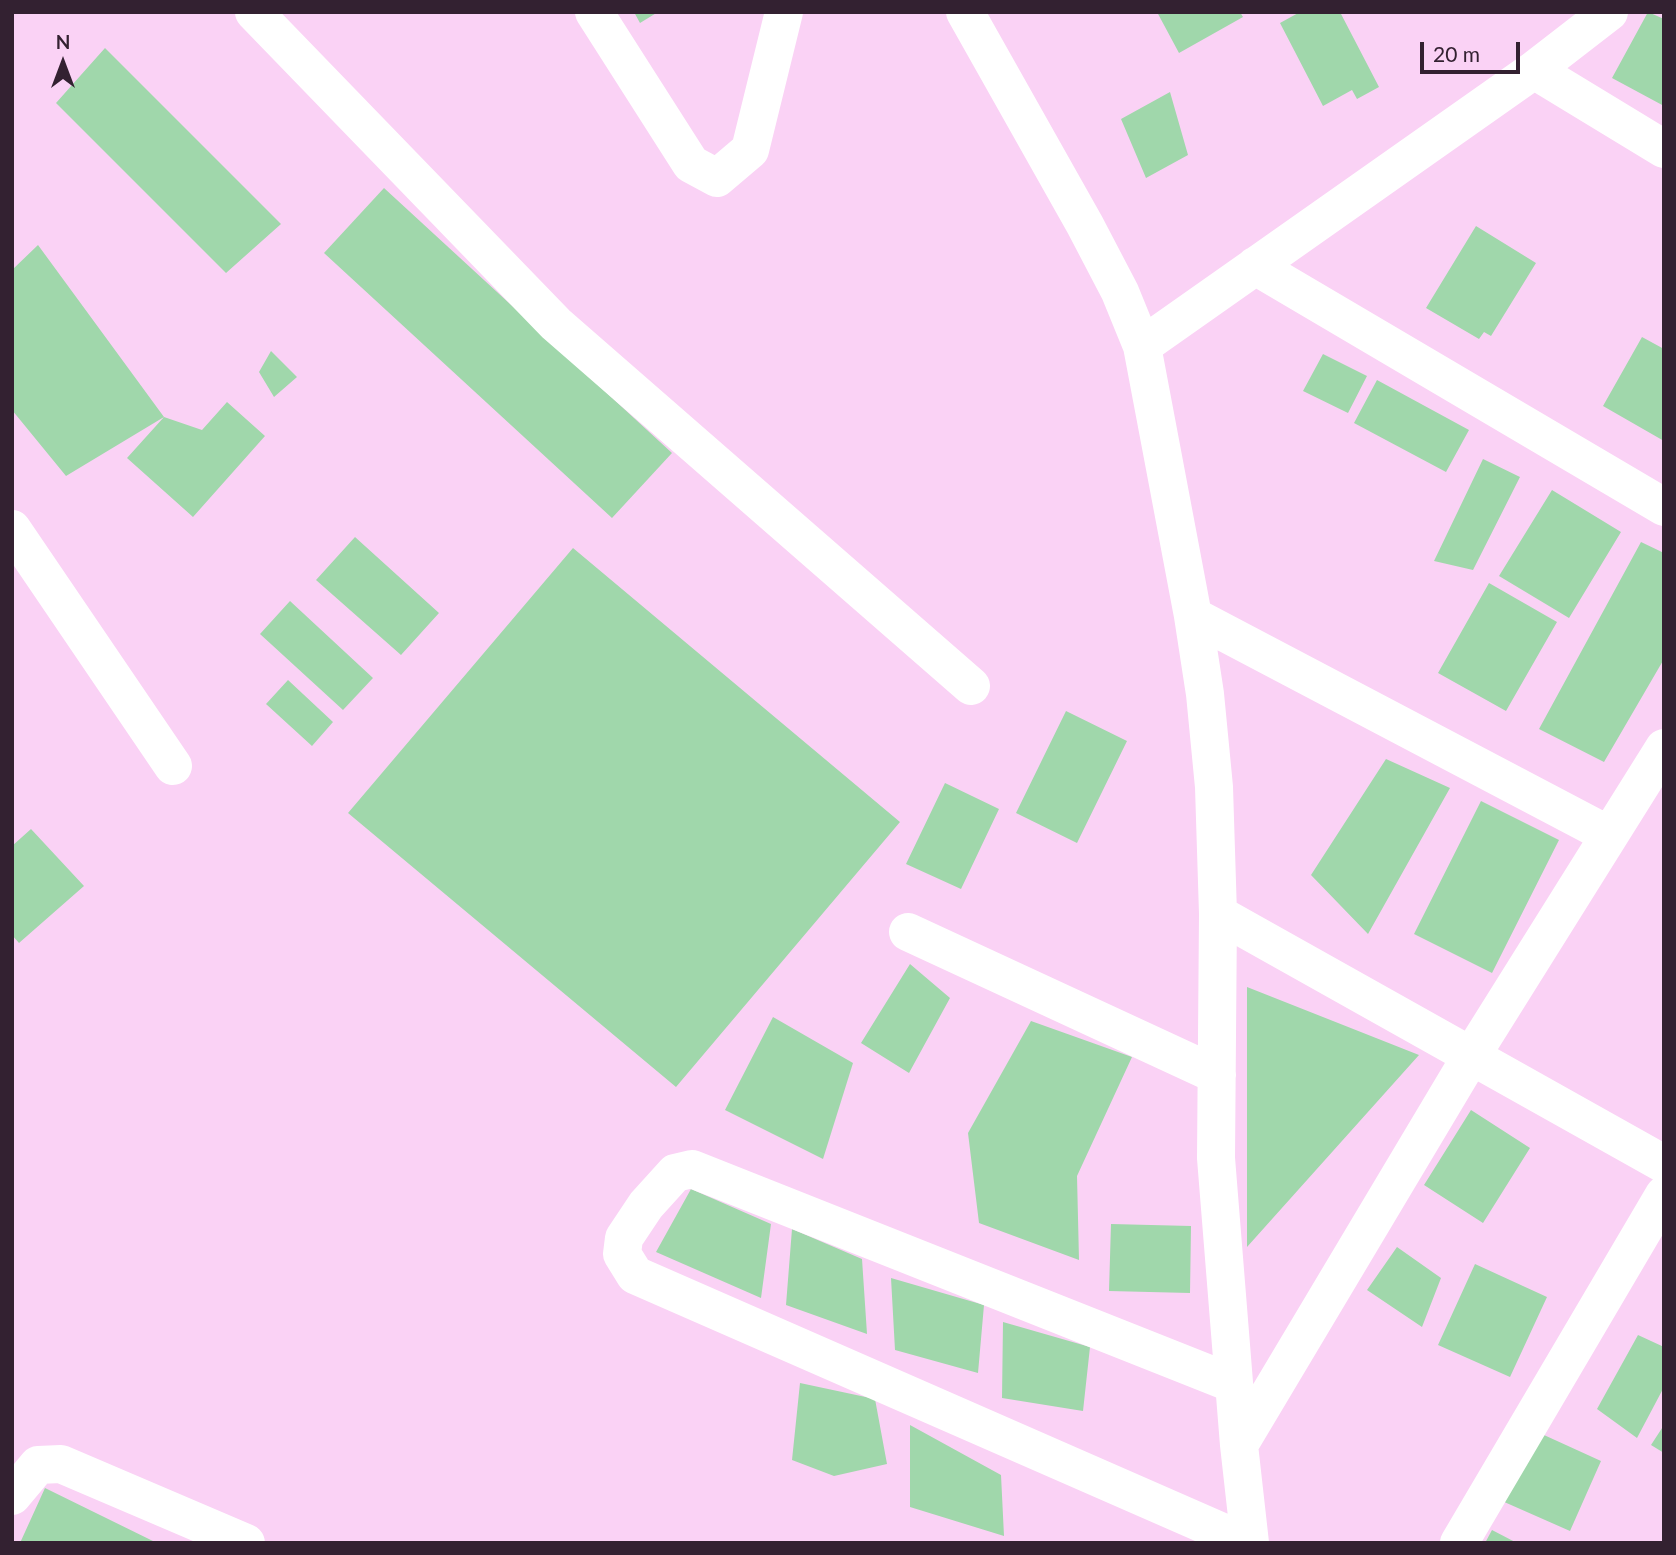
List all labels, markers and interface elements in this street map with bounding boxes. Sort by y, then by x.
north arrow [28,28,98,98]
scale bar [1424,28,1524,72]
text: N [56,30,70,53]
text: 20 m [1433,41,1480,66]

